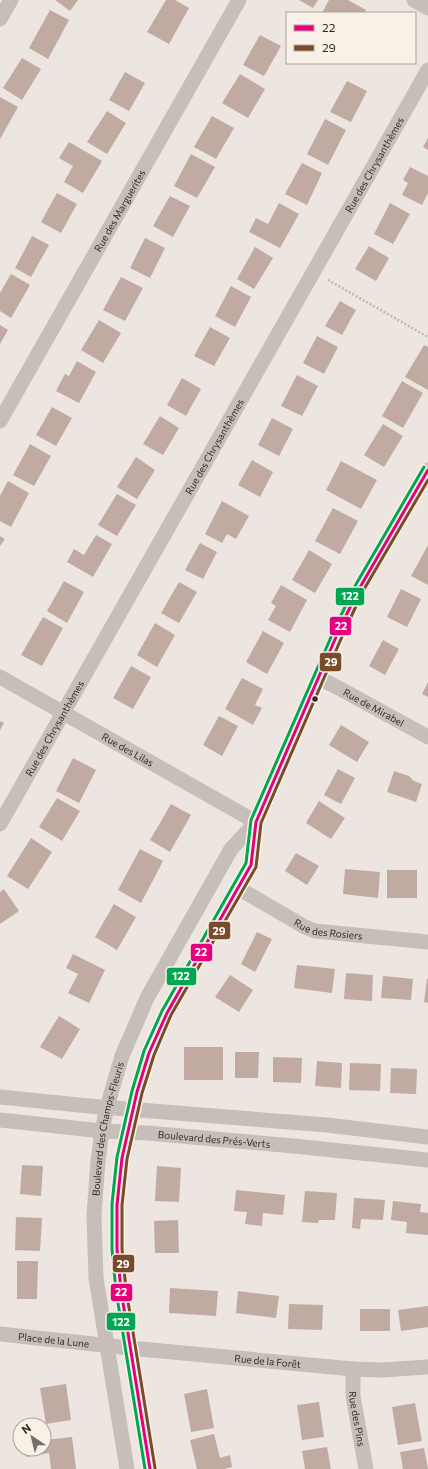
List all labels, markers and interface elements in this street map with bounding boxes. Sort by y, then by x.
legend [286,12,416,64]
text: 22 [322,20,336,34]
text: 29 [322,40,336,54]
street label: Rue des Chrysanthèmes [342,115,406,215]
street label: Rue des Marguerites [91,167,148,254]
street label: Rue des Chrysanthèmes [182,396,246,496]
line badge: 122 [335,587,365,606]
text: 122 [341,589,359,602]
line badge: 22 [329,616,352,636]
text: 22 [335,619,347,632]
line badge: 29 [319,652,342,672]
text: 29 [325,655,338,668]
street label: Rue des Chrysanthèmes [22,678,86,778]
street label: Rue de Mirabel [341,686,406,729]
unlabelled marker [310,694,320,704]
street label: Rue des Lilas [100,730,156,769]
street label: Rue des Rosiers [292,916,364,942]
line badge: 29 [208,921,231,940]
text: 29 [213,924,226,937]
line badge: 22 [190,943,213,962]
text: 22 [195,945,207,958]
line badge: 122 [166,967,197,986]
text: 122 [172,969,190,982]
street label: Boulevard des Champs-Fleuris [89,1060,126,1196]
street label: Boulevard des Prés-Verts [157,1128,271,1150]
line badge: 29 [112,1254,135,1273]
text: 29 [117,1257,130,1270]
line badge: 22 [110,1283,133,1302]
text: 22 [115,1285,127,1298]
line badge: 122 [106,1312,136,1331]
text: 122 [112,1315,130,1328]
street label: Place de la Lune [18,1330,90,1350]
street label: Rue de la Forêt [234,1352,301,1370]
street label: Rue des Pins [347,1391,368,1448]
north arrow [12,1417,52,1457]
text: N [19,1421,33,1436]

